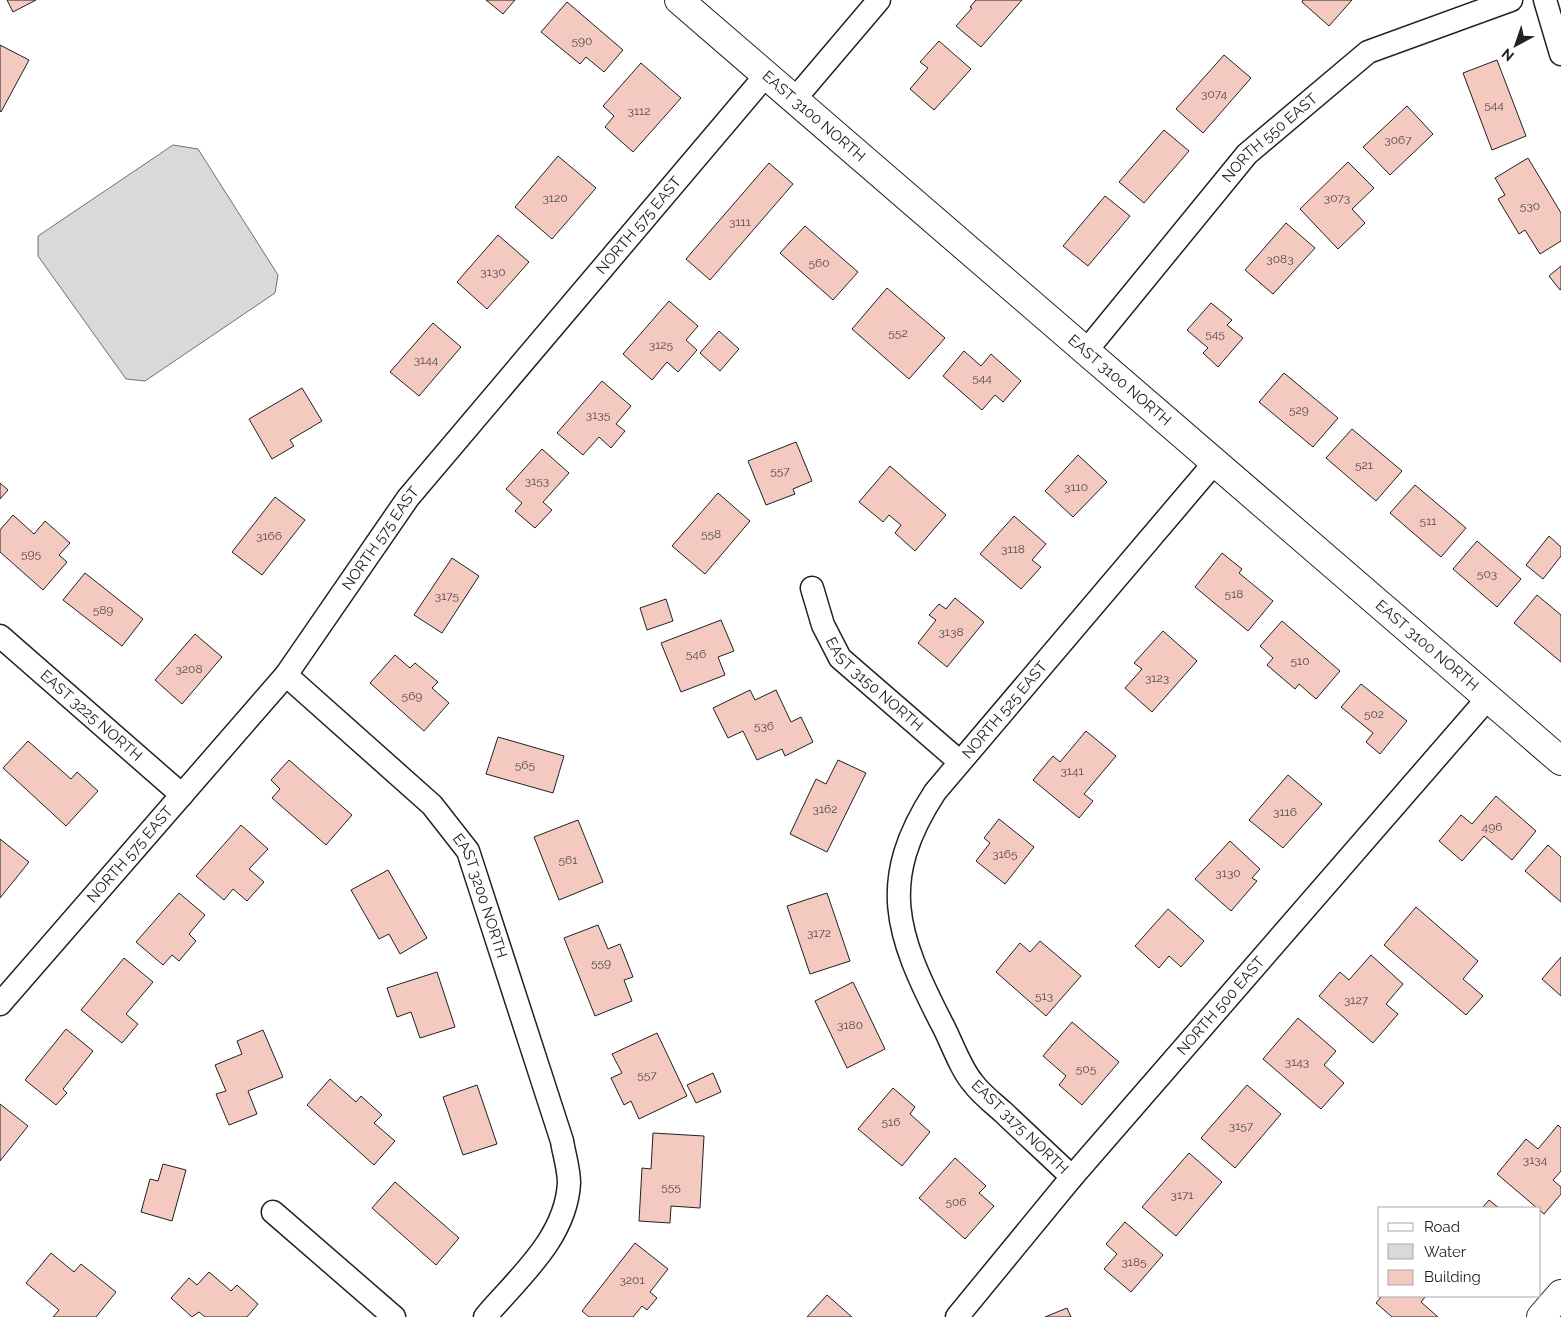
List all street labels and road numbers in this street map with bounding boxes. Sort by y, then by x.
street label: EAST 3100 NORTH [759,67,869,166]
street label: NORTH 550 EAST [1218,90,1321,186]
street label: NORTH 575 EAST [592,173,685,278]
street label: EAST 3100 NORTH [1064,331,1175,430]
street label: NORTH 575 EAST [338,483,423,594]
street label: EAST 3100 NORTH [1372,596,1482,695]
street label: EAST 3150 NORTH [822,634,927,735]
street label: NORTH 525 EAST [958,658,1051,762]
street label: EAST 3225 NORTH [37,666,146,765]
street label: NORTH 575 EAST [83,803,177,906]
street label: EAST 3200 NORTH [449,830,511,960]
street label: NORTH 500 EAST [1173,953,1268,1059]
street label: EAST 3175 NORTH [968,1076,1072,1178]

